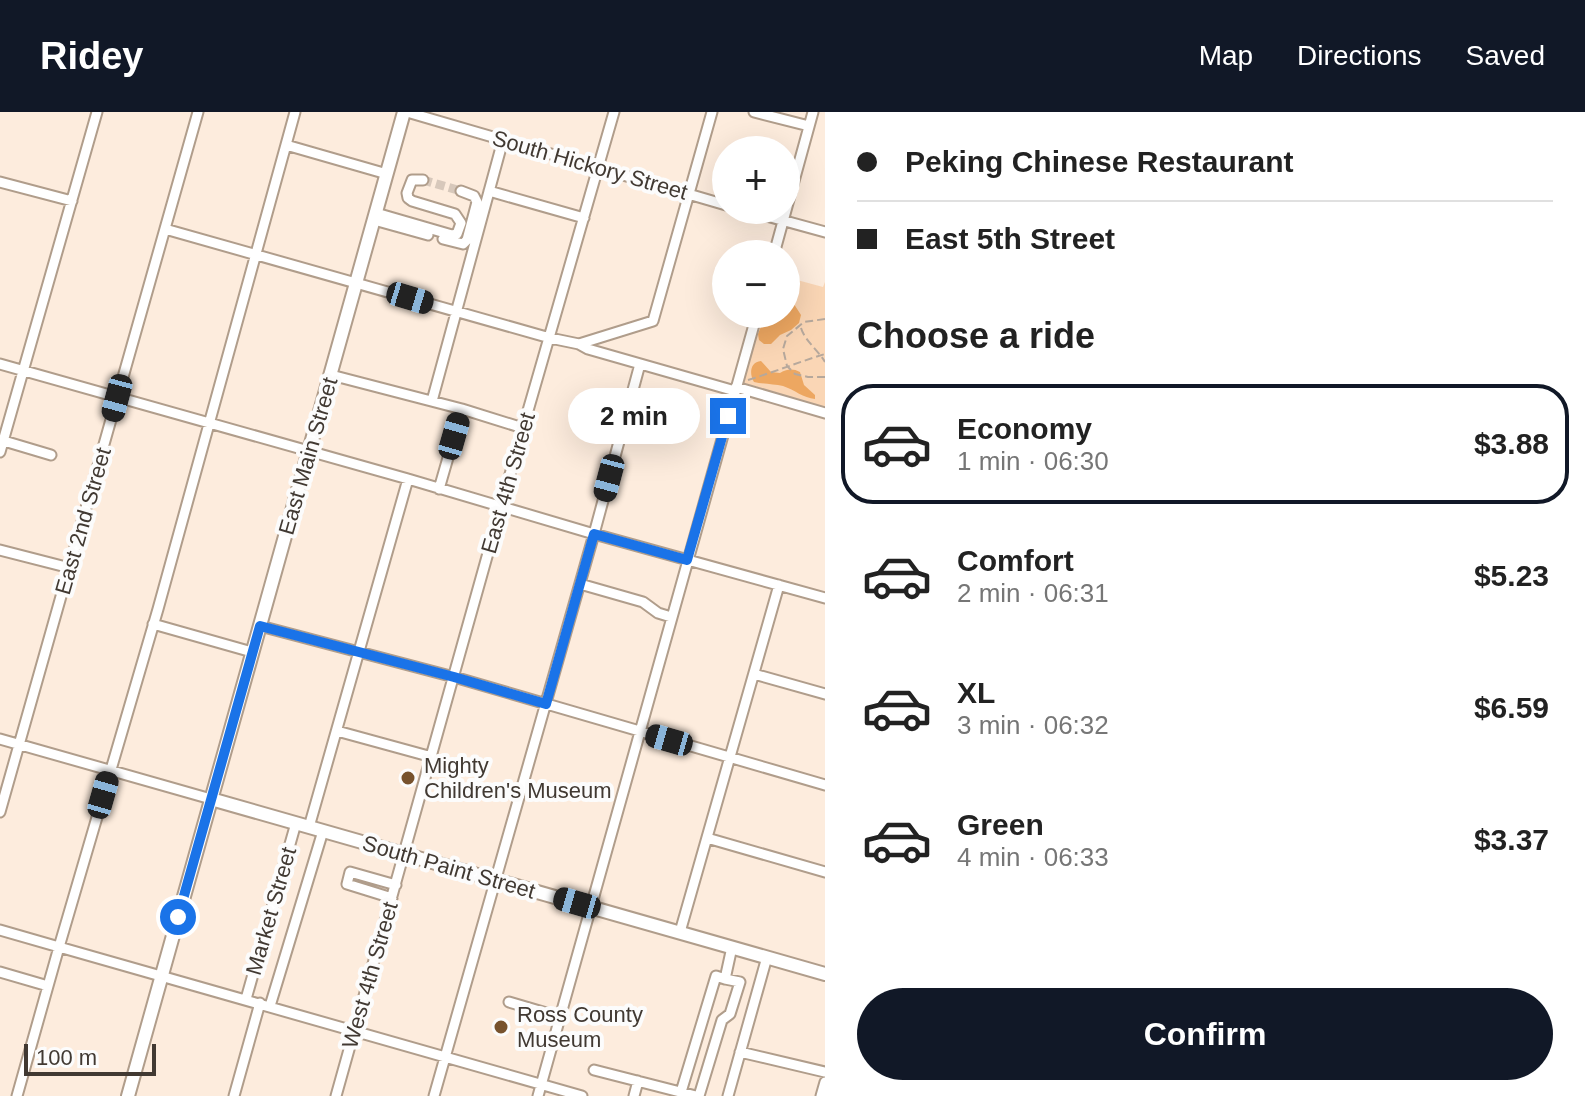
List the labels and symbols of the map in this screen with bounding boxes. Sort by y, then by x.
street label: South Hickory Street [490,125,690,205]
car [384,280,436,316]
car [99,372,135,424]
street label: East Main Street [274,374,342,538]
callout: 2 min [568,388,700,444]
route end [710,398,746,434]
car [436,410,472,462]
street label: East 4th Street [476,410,540,556]
street label: East 2nd Street [50,445,116,597]
car [591,452,627,504]
car [643,722,695,758]
place label: Mighty Children's Museum [424,753,612,803]
car [85,769,121,821]
marker: Mighty Children's Museum [399,769,417,787]
street label: South Paint Street [360,830,538,904]
street label: Market Street [241,844,301,978]
car [551,885,603,921]
route start [160,899,196,935]
street label: West 4th Street [337,899,403,1051]
place label: Ross County Museum [517,1002,643,1052]
marker: Ross County Museum [492,1018,510,1036]
scale bar [24,1040,156,1076]

